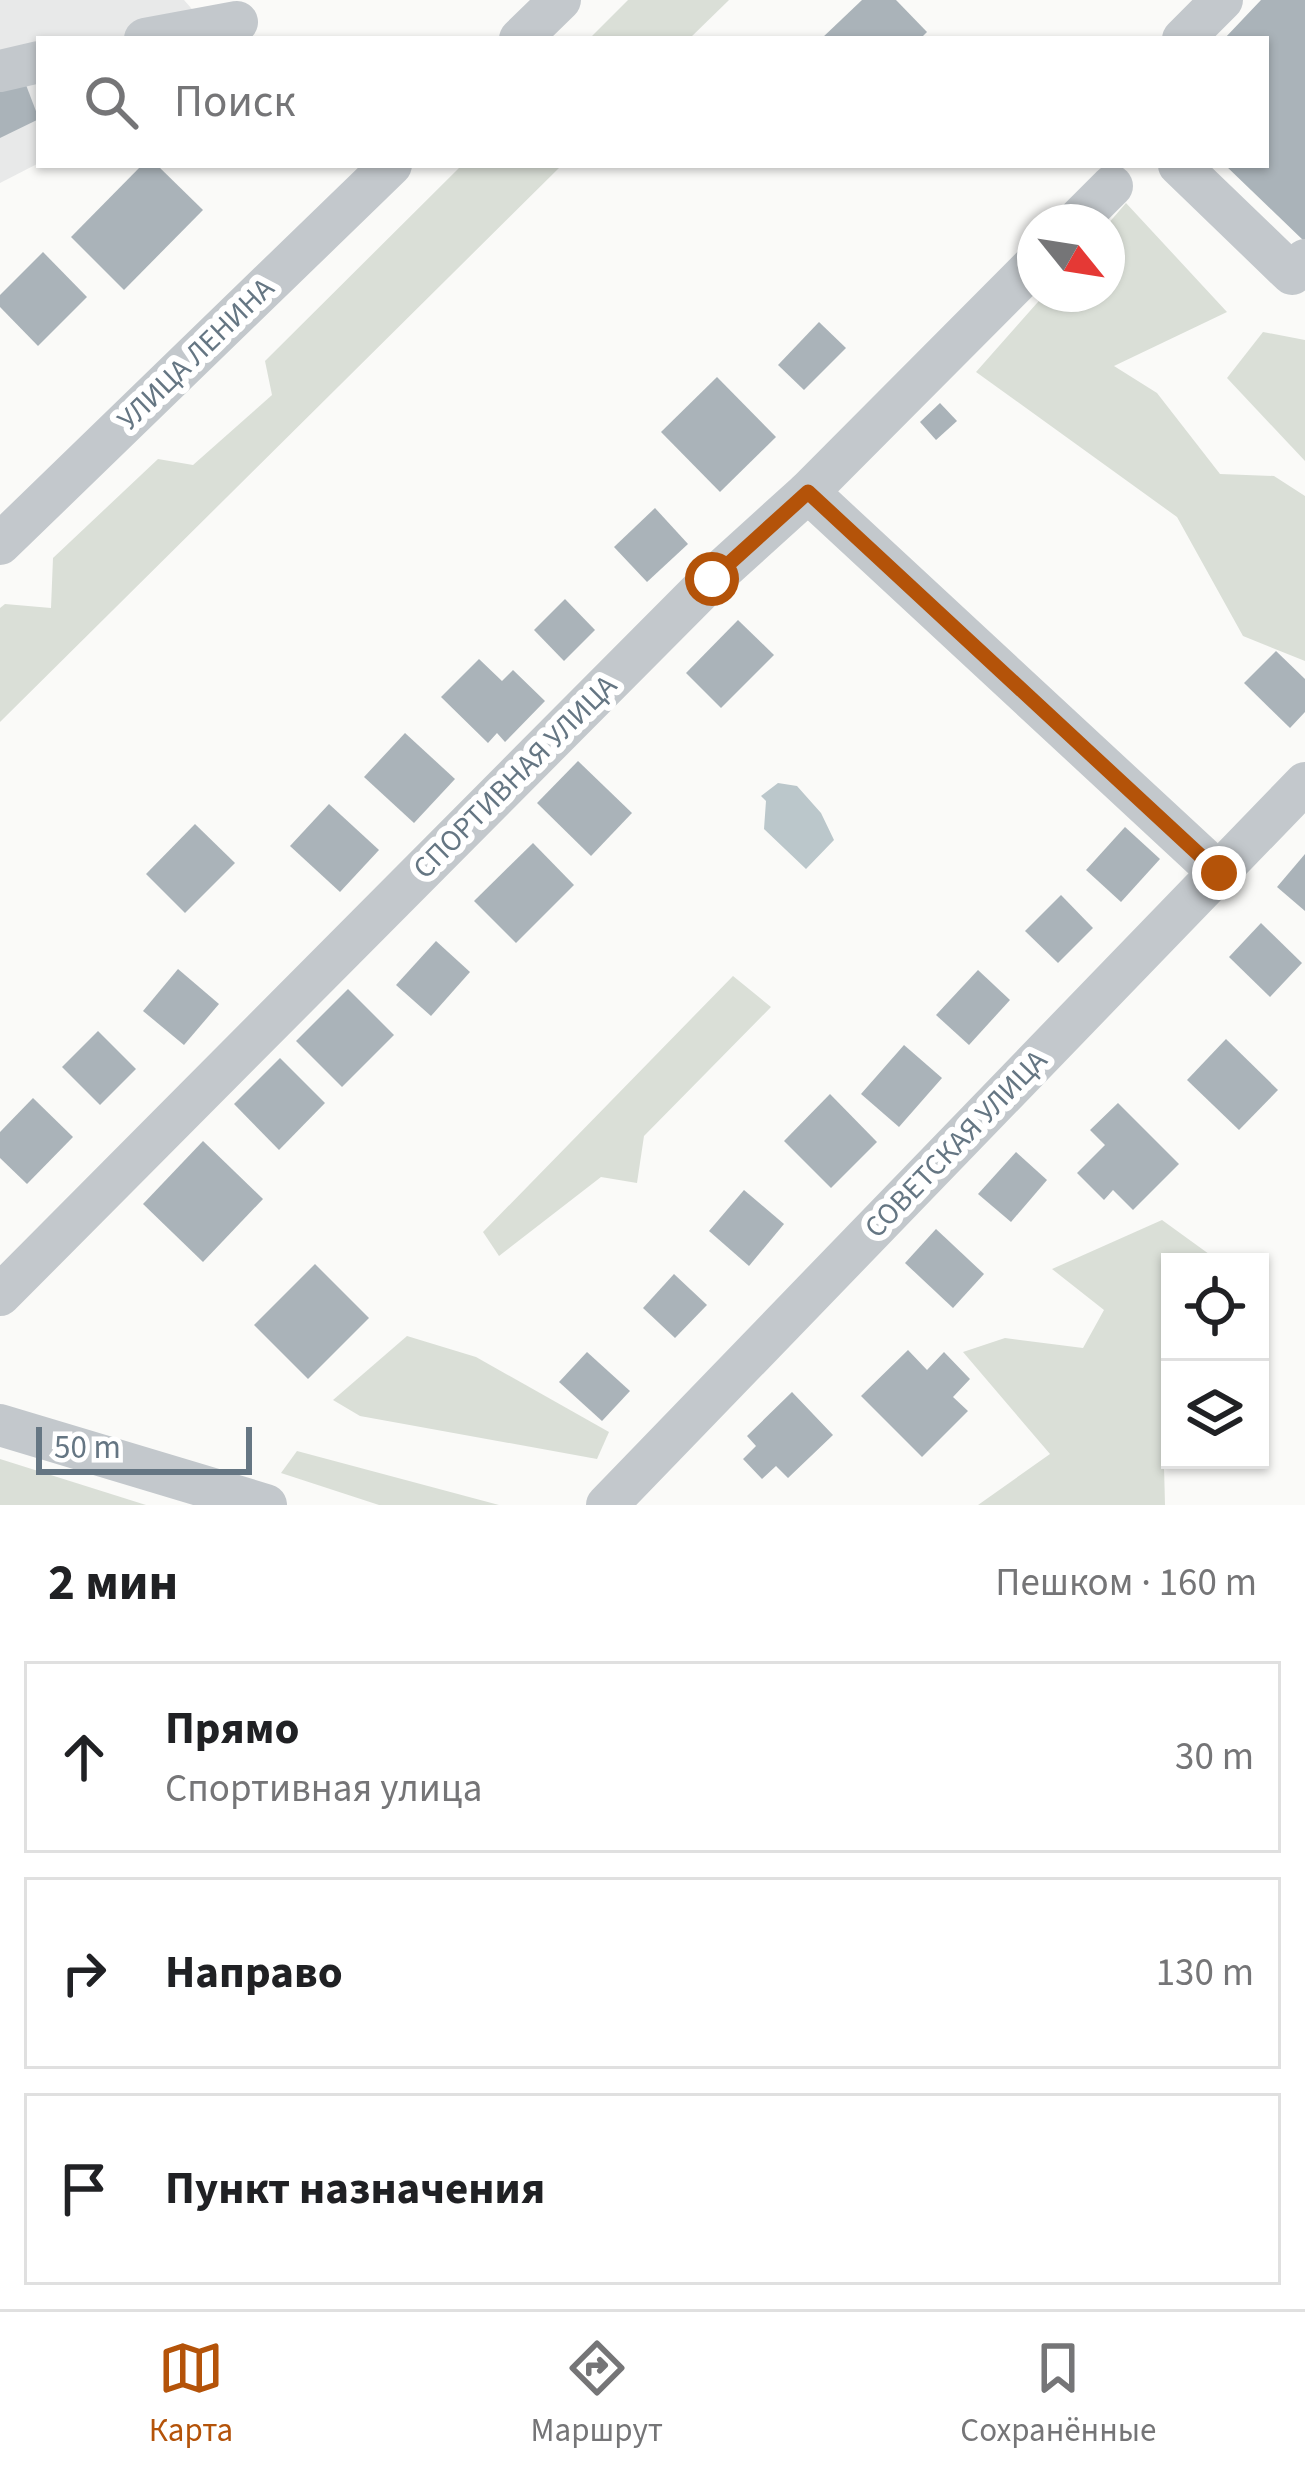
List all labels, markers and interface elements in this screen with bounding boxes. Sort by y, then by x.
search box [36,36,1269,168]
icon: search [78,69,144,135]
text: Поиск [174,70,296,134]
north arrow [1017,204,1125,312]
street label: УЛИЦА ЛЕНИНА [108,267,285,440]
route start [685,552,739,606]
street label: СПОРТИВНАЯ УЛИЦА [403,665,627,889]
route end [1192,846,1246,900]
street label: СОВЕТСКАЯ УЛИЦА [855,1040,1058,1248]
map controls [1161,1253,1269,1469]
button: locate [1161,1253,1269,1361]
button: layers [1161,1361,1269,1469]
scale bar [36,1421,252,1474]
text: 50 m [54,1424,121,1471]
text: 2 мин [48,1547,178,1619]
text: Пешком · 160 m [995,1555,1257,1611]
text: Прямо [165,1697,299,1761]
icon: ahead [51,1724,117,1790]
text: 30 m [1175,1729,1254,1785]
text: Спортивная улица [165,1761,482,1817]
icon: right [51,1940,117,2006]
text: Направо [165,1941,343,2005]
text: 130 m [1156,1945,1254,2001]
icon: arrive [51,2156,117,2222]
text: Пункт назначения [165,2157,545,2221]
tab: Карта [149,2335,233,2454]
tab: Маршрут [531,2335,663,2454]
tab: Сохранённые [960,2335,1156,2454]

